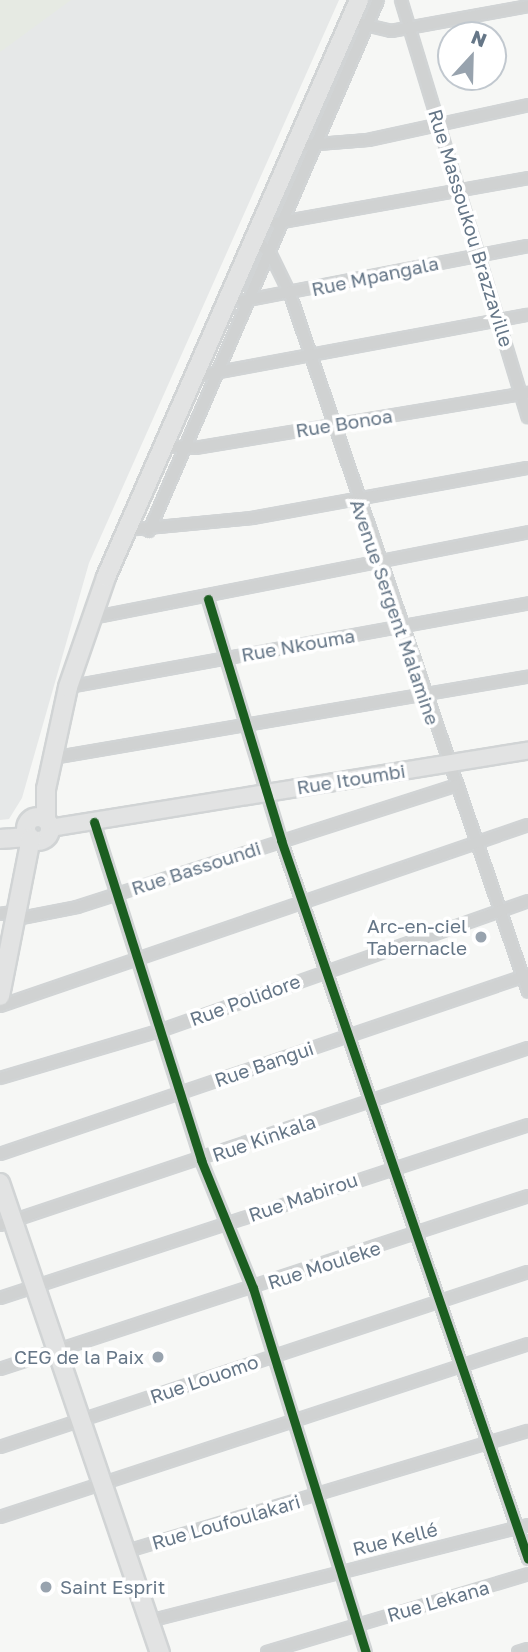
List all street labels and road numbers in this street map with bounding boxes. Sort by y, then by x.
street label: Rue Massoukou Brazzaville [424,106,518,350]
street label: Rue Mpangala [309,251,441,301]
street label: Rue Bonoa [294,404,394,442]
street label: Avenue Sergent Malamine [346,496,444,728]
street label: Rue Nkouma [239,624,357,666]
street label: Rue Itoumbi [295,759,407,799]
street label: Rue Bassoundi [128,836,264,900]
street label: Rue Polidore [187,969,303,1031]
street label: Rue Bangui [211,1036,317,1092]
street label: Rue Kinkala [209,1110,319,1166]
street label: Rue Mabirou [246,1168,360,1226]
street label: Rue Mouleke [265,1236,383,1294]
street label: Rue Louomo [147,1350,261,1408]
street label: Rue Loufoulakari [149,1490,303,1554]
street label: Rue Kellé [350,1517,440,1561]
street label: Rue Lekana [384,1576,492,1626]

